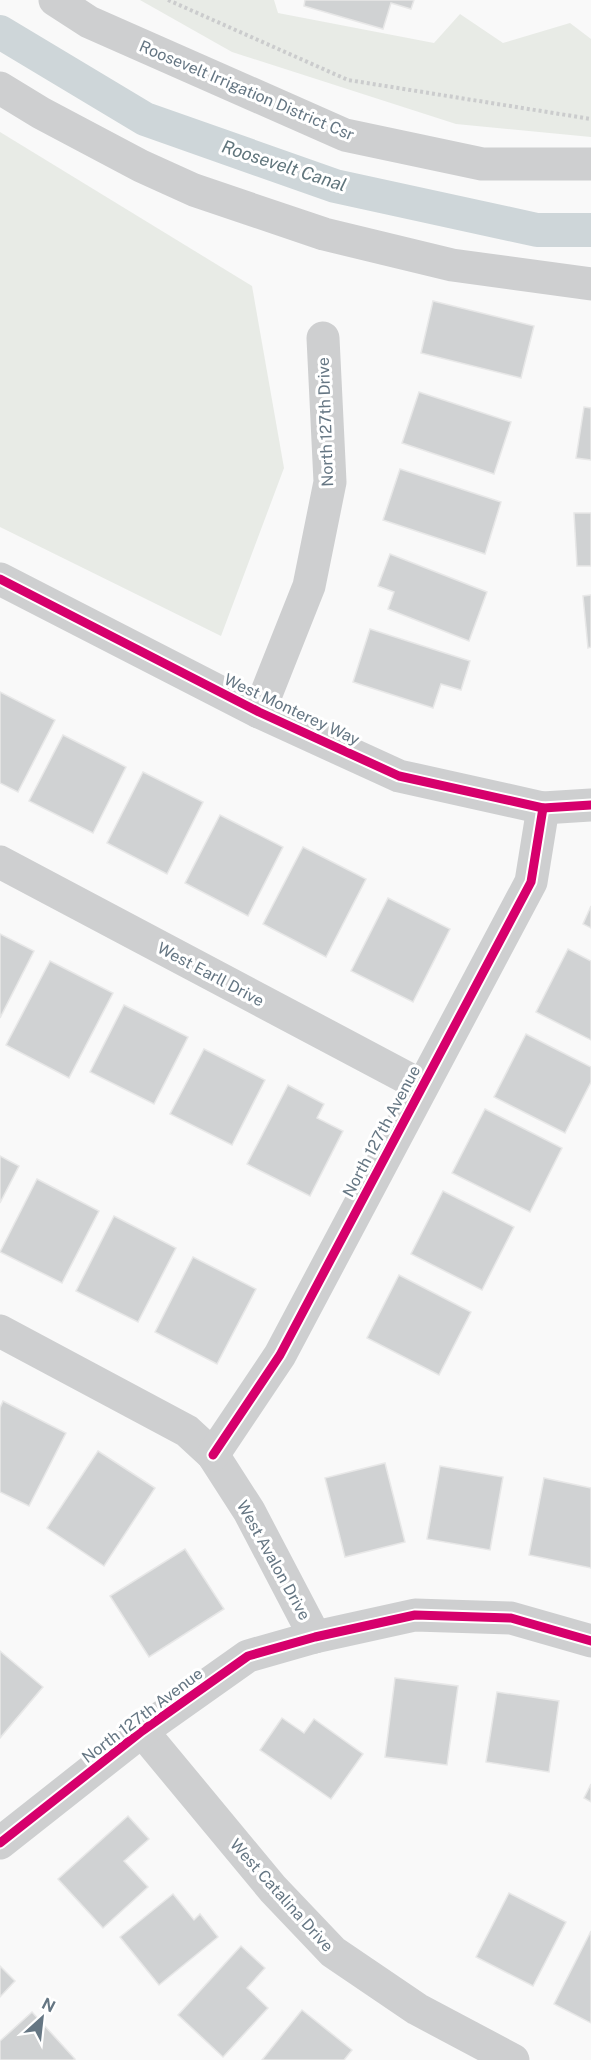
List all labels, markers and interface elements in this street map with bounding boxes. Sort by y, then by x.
street label: Roosevelt Irrigation District Csr [136,36,357,144]
water label: Roosevelt Canal [219,135,349,196]
street label: North 127th Drive [314,357,337,487]
street label: West Monterey Way [221,670,363,749]
street label: West Earll Drive [154,938,267,1011]
street label: North 127th Avenue [339,1062,424,1200]
street label: West Avalon Drive [233,1497,314,1623]
street label: North 127th Avenue [78,1664,206,1767]
street label: West Catalina Drive [226,1835,337,1956]
north arrow [12,1988,72,2048]
text: N [39,1994,58,2016]

